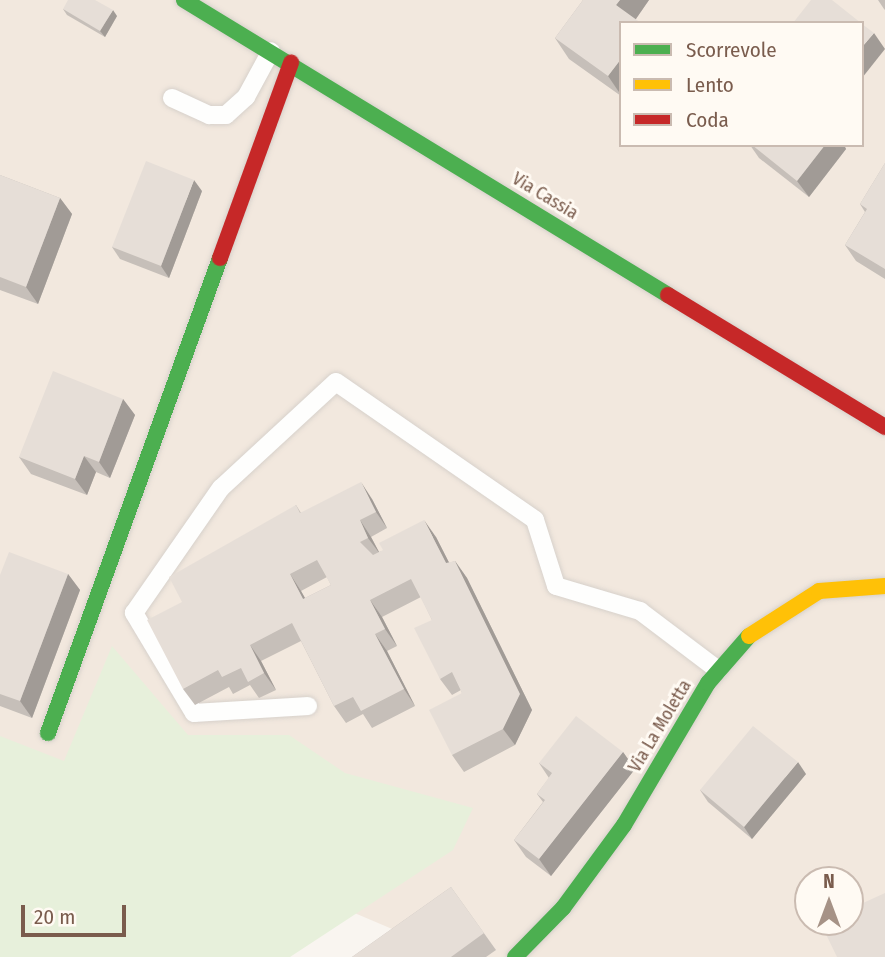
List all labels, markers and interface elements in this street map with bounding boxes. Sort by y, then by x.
legend [619,21,864,147]
text: Scorrevole [686,37,777,63]
text: Lento [686,72,734,98]
text: Coda [686,107,729,133]
street label: Via Cassia [508,168,582,224]
street label: Via La Moletta [624,676,696,776]
north arrow [794,866,864,936]
text: N [823,870,835,893]
scale bar [24,890,130,934]
text: 20 m [34,904,75,930]

